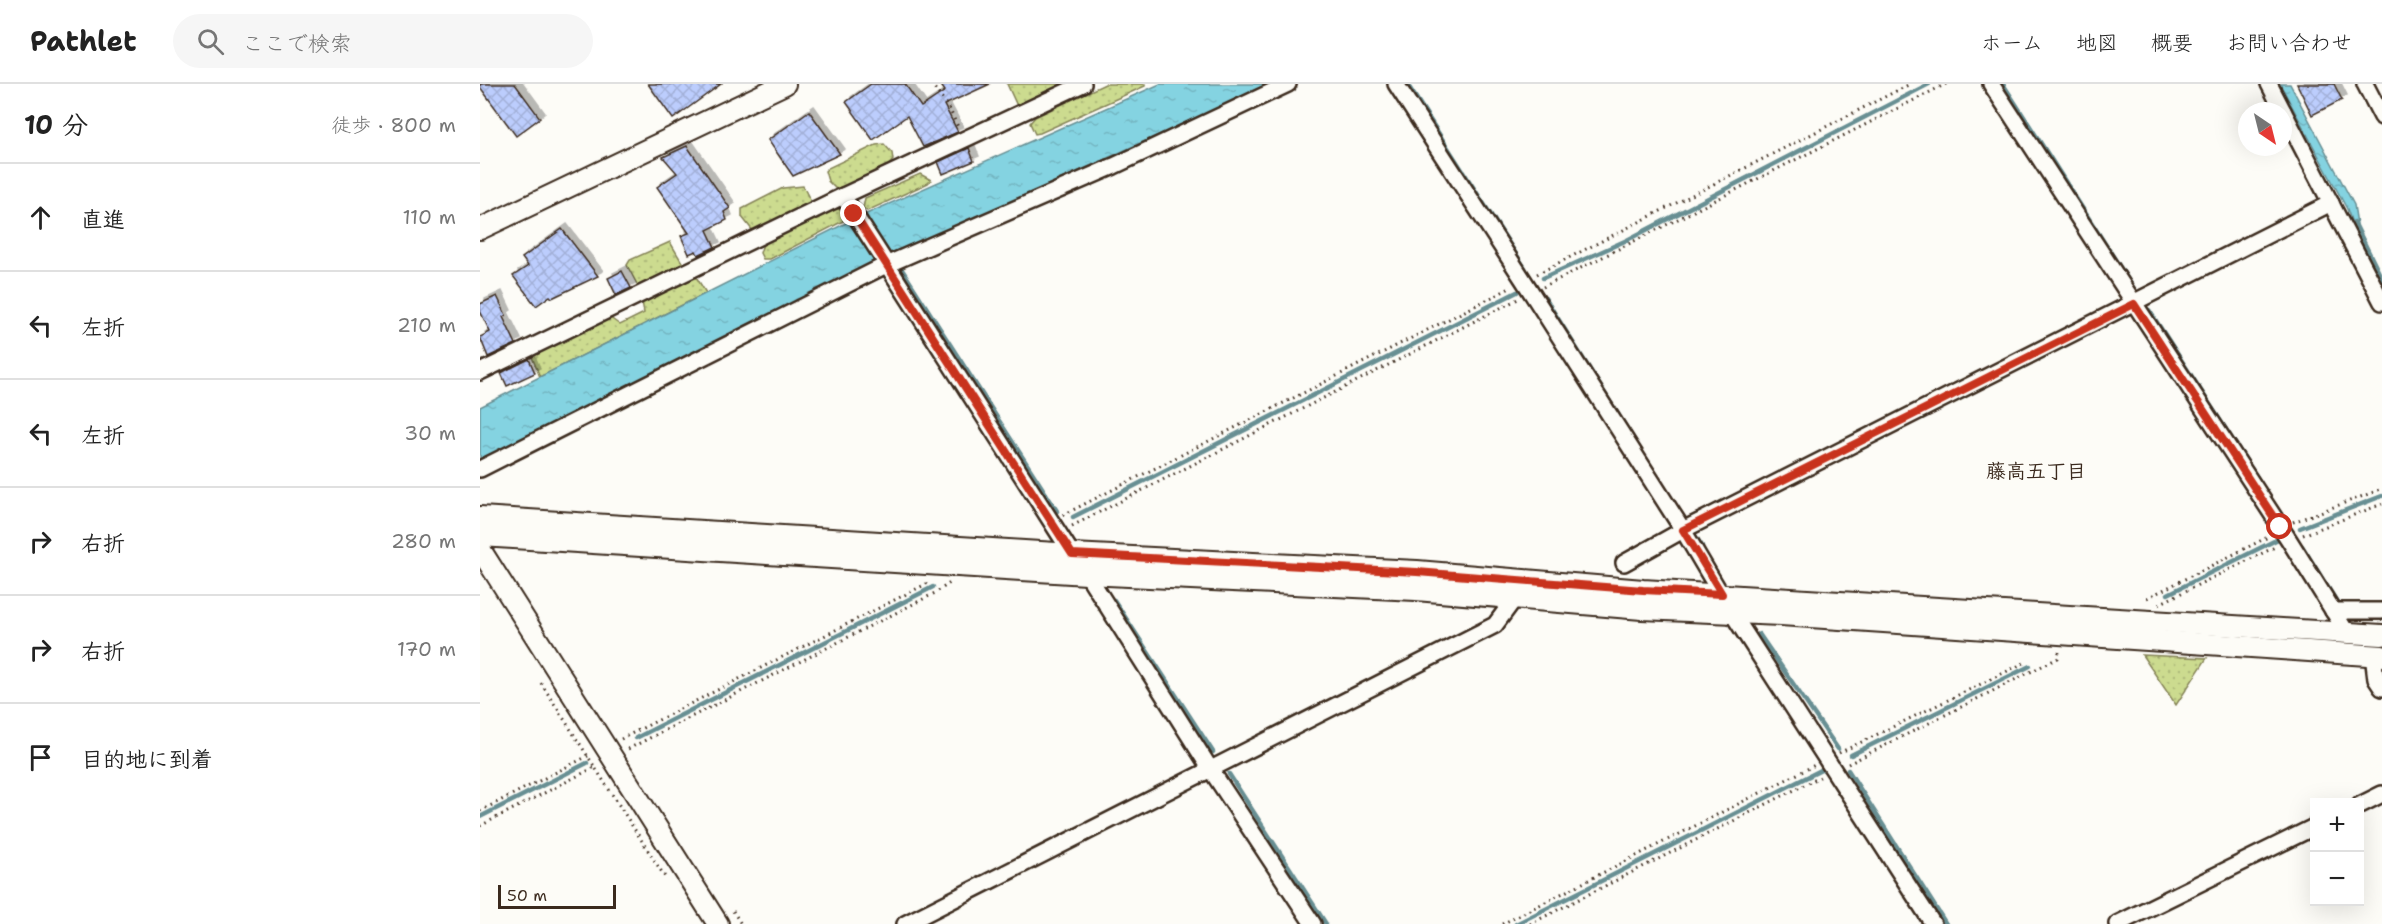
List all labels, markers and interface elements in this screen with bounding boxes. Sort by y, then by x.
search box [173,14,593,68]
text: Pathlet [30,22,137,60]
icon: search [194,25,227,58]
text: ここで検索 [242,29,352,58]
text: ホーム [1981,29,2043,57]
text: 地図 [2076,29,2118,57]
text: 概要 [2151,29,2193,57]
text: お問い合わせ [2226,29,2352,57]
north arrow [2238,102,2292,156]
text: 10 分 [24,107,88,142]
text: 徒歩 · 800 m [331,112,456,138]
route end [840,200,866,226]
icon: ahead [24,201,57,234]
text: 110 m [402,204,456,230]
text: 直進 [81,205,125,234]
icon: left [24,309,57,342]
text: 210 m [397,312,456,338]
text: 左折 [81,313,125,342]
icon: left [24,417,57,450]
text: 30 m [404,420,456,446]
text: 左折 [81,421,125,450]
district label: 藤高五丁目 [1986,458,2086,484]
route start [2266,513,2292,539]
icon: right [24,525,57,558]
text: 280 m [391,528,456,554]
text: 右折 [81,529,125,558]
icon: right [24,633,57,666]
text: 170 m [397,636,456,662]
text: 右折 [81,637,125,666]
icon: arrive [24,741,57,774]
text: 目的地に到着 [81,745,213,774]
map controls [2310,798,2364,906]
button: + [2310,798,2364,852]
button: − [2310,852,2364,906]
scale bar [498,882,616,910]
text: 50 m [507,885,547,906]

